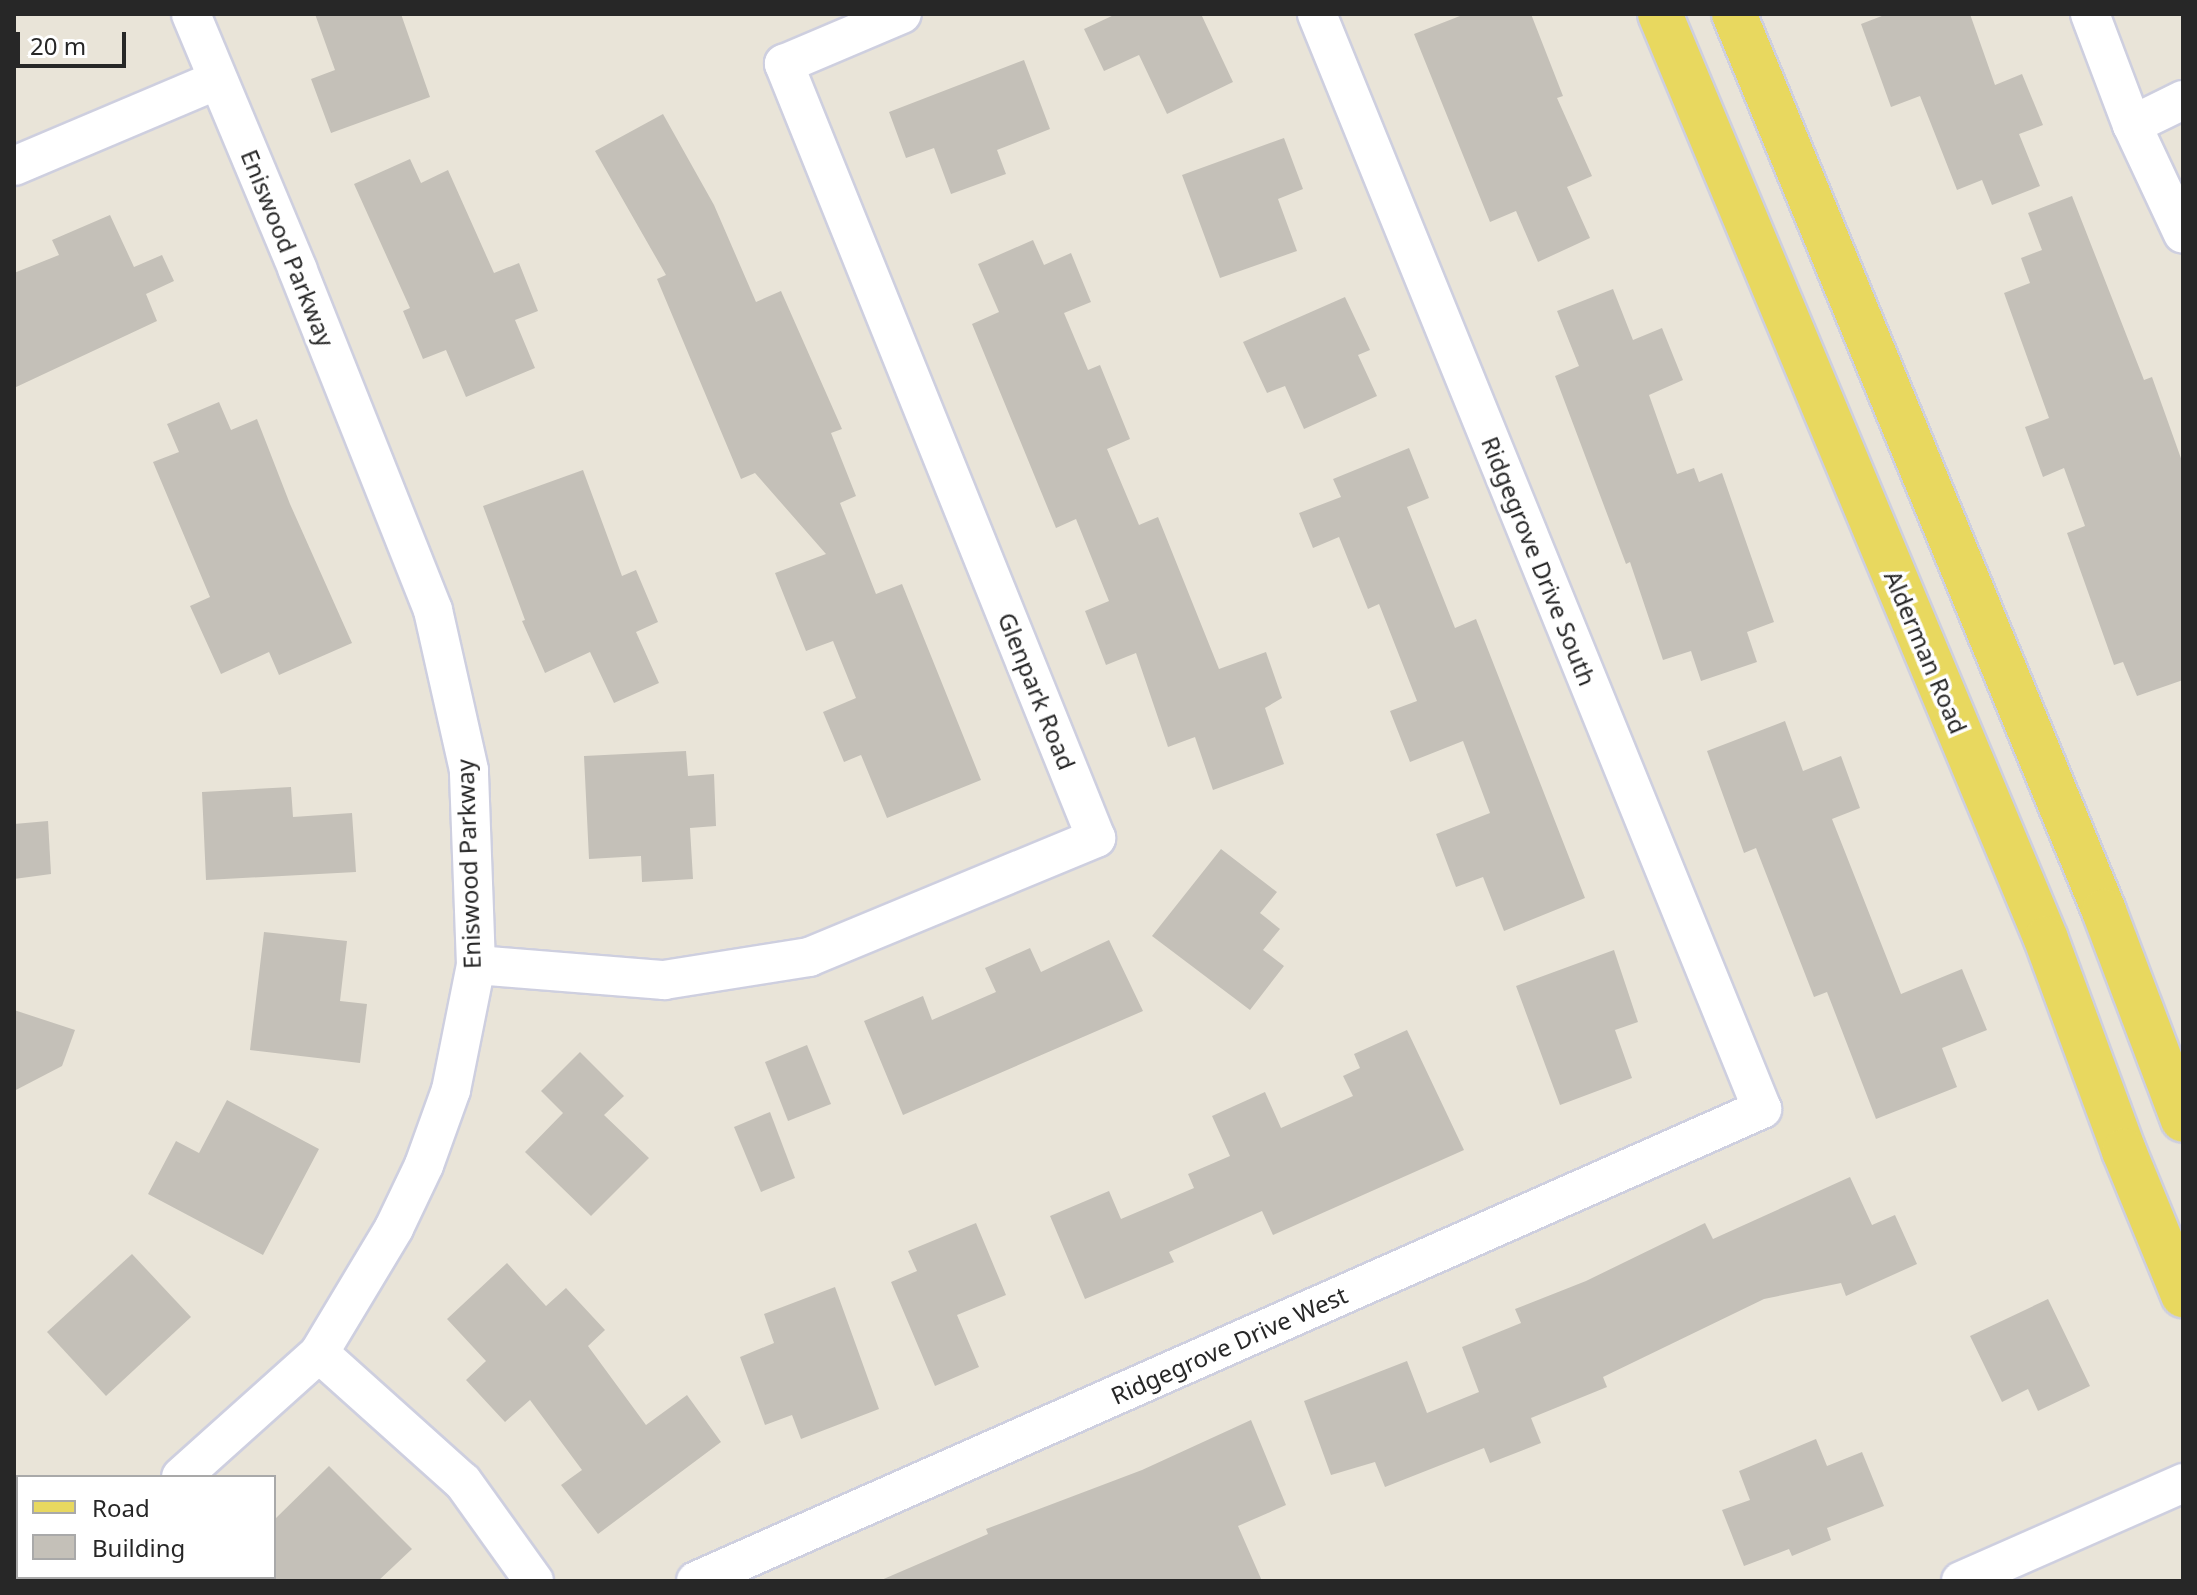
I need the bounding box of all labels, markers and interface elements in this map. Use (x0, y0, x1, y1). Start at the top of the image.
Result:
scale bar (20, 16, 130, 66)
text: 20 m (30, 29, 86, 62)
street label: Eniswood Parkway (235, 145, 341, 351)
street label: Ridgegrove Drive South (1476, 432, 1602, 690)
street label: Alderman Road (1879, 566, 1973, 738)
street label: Glenpark Road (992, 608, 1082, 774)
street label: Eniswood Parkway (450, 759, 486, 969)
street label: Ridgegrove Drive West (1106, 1280, 1352, 1410)
legend (16, 1475, 276, 1579)
text: Road (92, 1491, 150, 1524)
text: Building (92, 1531, 185, 1564)

